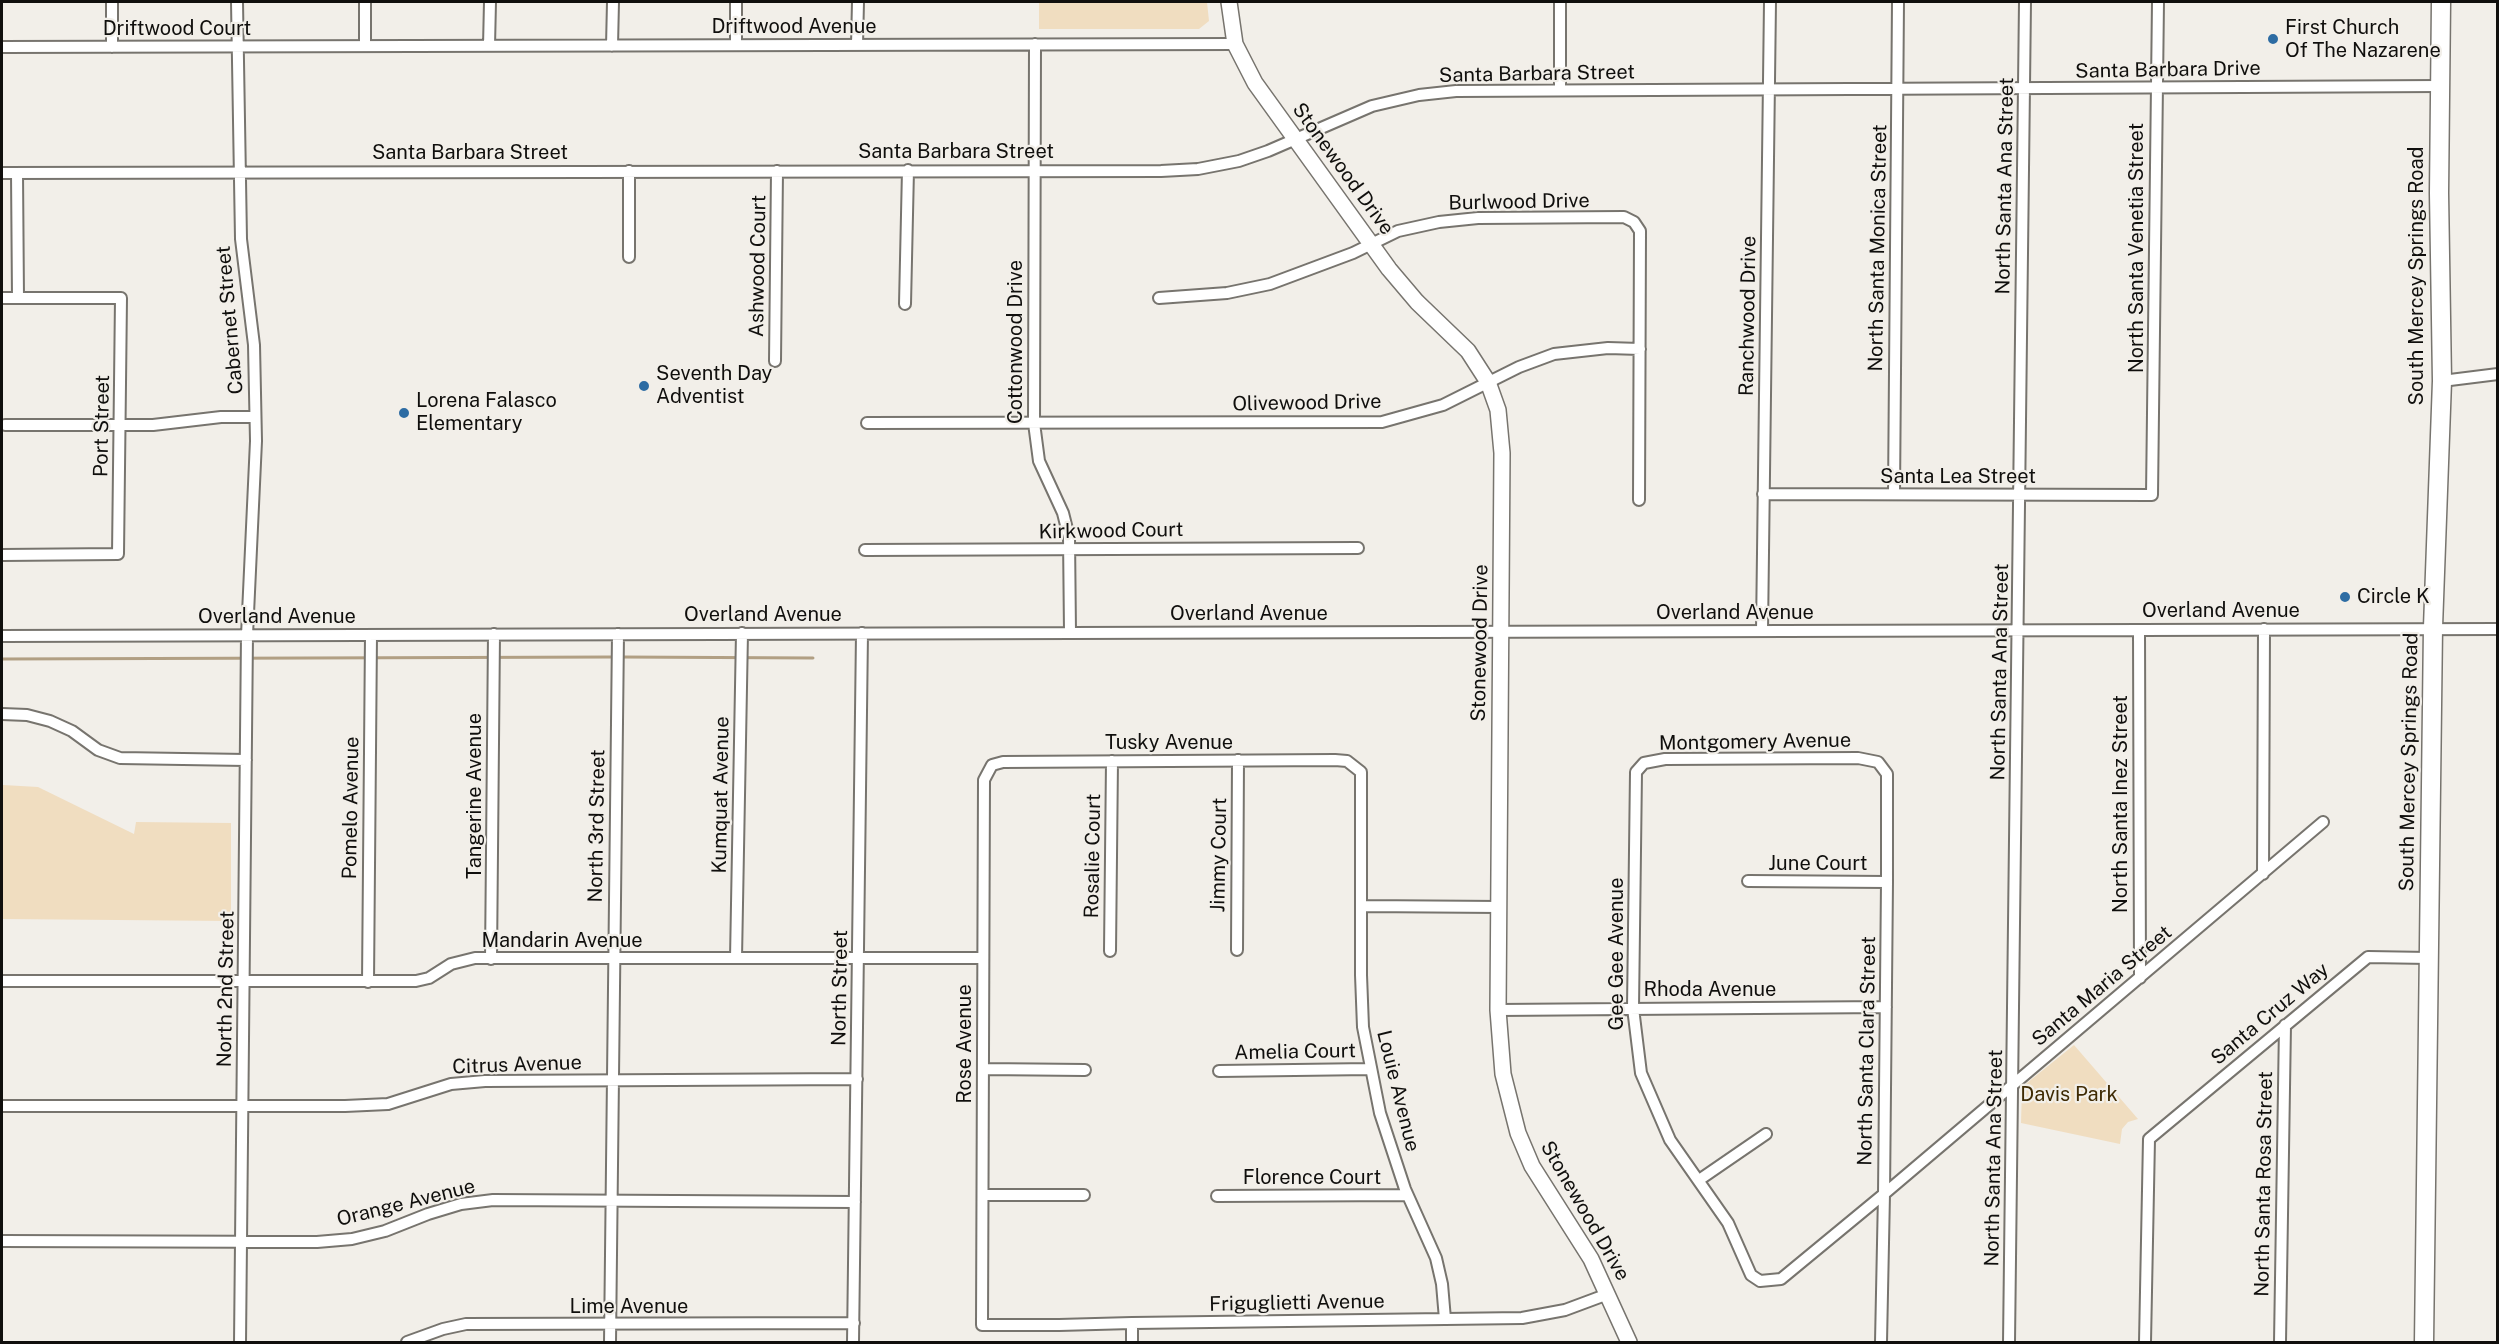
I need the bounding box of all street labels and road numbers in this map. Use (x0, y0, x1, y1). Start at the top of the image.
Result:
street label: Driftwood Avenue (711, 15, 877, 39)
street label: Driftwood Court (103, 17, 251, 41)
street label: Santa Barbara Drive (2075, 56, 2261, 84)
street label: Santa Barbara Street (1439, 60, 1635, 88)
street label: North Santa Ana Street (1991, 77, 2019, 295)
street label: Stonewood Drive (1287, 98, 1399, 240)
street label: North Santa Venetia Street (2125, 123, 2149, 373)
street label: North Santa Monica Street (1864, 124, 1892, 372)
street label: Santa Barbara Street (858, 140, 1054, 164)
street label: Santa Barbara Street (372, 141, 568, 165)
street label: South Mercey Springs Road (2405, 147, 2429, 405)
street label: Burlwood Drive (1448, 189, 1590, 215)
street label: Ashwood Court (745, 195, 771, 337)
street label: Ranchwood Drive (1735, 236, 1761, 396)
street label: Cabernet Street (212, 245, 248, 395)
street label: Cottonwood Drive (1004, 260, 1028, 424)
street label: Port Street (89, 375, 115, 477)
street label: Olivewood Drive (1232, 390, 1382, 416)
street label: Santa Lea Street (1880, 465, 2036, 489)
street label: Kirkwood Court (1038, 518, 1184, 544)
street label: North Santa Ana Street (1986, 563, 2014, 781)
street label: Stonewood Drive (1467, 564, 1493, 722)
street label: Overland Avenue (2142, 599, 2300, 623)
street label: Overland Avenue (1656, 601, 1814, 625)
street label: Overland Avenue (1170, 602, 1328, 626)
street label: Overland Avenue (684, 603, 842, 627)
street label: Overland Avenue (198, 605, 356, 629)
street label: South Mercey Springs Road (2395, 632, 2423, 892)
street label: North Santa Inez Street (2109, 695, 2133, 913)
street label: Tangerine Avenue (463, 713, 487, 879)
street label: Kumquat Avenue (708, 716, 734, 874)
street label: Montgomery Avenue (1659, 728, 1851, 756)
street label: Tusky Avenue (1105, 731, 1233, 755)
street label: Pomelo Avenue (338, 736, 364, 880)
street label: North 3rd Street (584, 749, 610, 903)
street label: Rosalie Court (1080, 793, 1106, 919)
street label: Jimmy Court (1206, 797, 1232, 913)
street label: June Court (1768, 852, 1868, 876)
street label: Gee Gee Avenue (1605, 877, 1629, 1031)
street label: North 2nd Street (213, 910, 239, 1068)
street label: Santa Maria Street (2027, 921, 2177, 1051)
street label: Mandarin Avenue (481, 929, 643, 953)
street label: North Street (827, 930, 853, 1046)
street label: North Santa Clara Street (1853, 936, 1881, 1166)
street label: Santa Cruz Way (2206, 958, 2334, 1070)
street label: Rhoda Avenue (1644, 978, 1776, 1002)
street label: Rose Avenue (953, 984, 977, 1104)
street label: Louie Avenue (1371, 1028, 1425, 1154)
street label: Amelia Court (1234, 1039, 1356, 1065)
street label: North Santa Ana Street (1980, 1049, 2008, 1267)
street label: Citrus Avenue (452, 1051, 582, 1079)
street label: North Santa Rosa Street (2250, 1071, 2278, 1297)
street label: Stonewood Drive (1535, 1137, 1635, 1285)
street label: Florence Court (1243, 1166, 1381, 1190)
street label: Orange Avenue (334, 1174, 478, 1232)
street label: Friguglietti Avenue (1209, 1289, 1385, 1317)
street label: Lime Avenue (570, 1295, 688, 1319)

